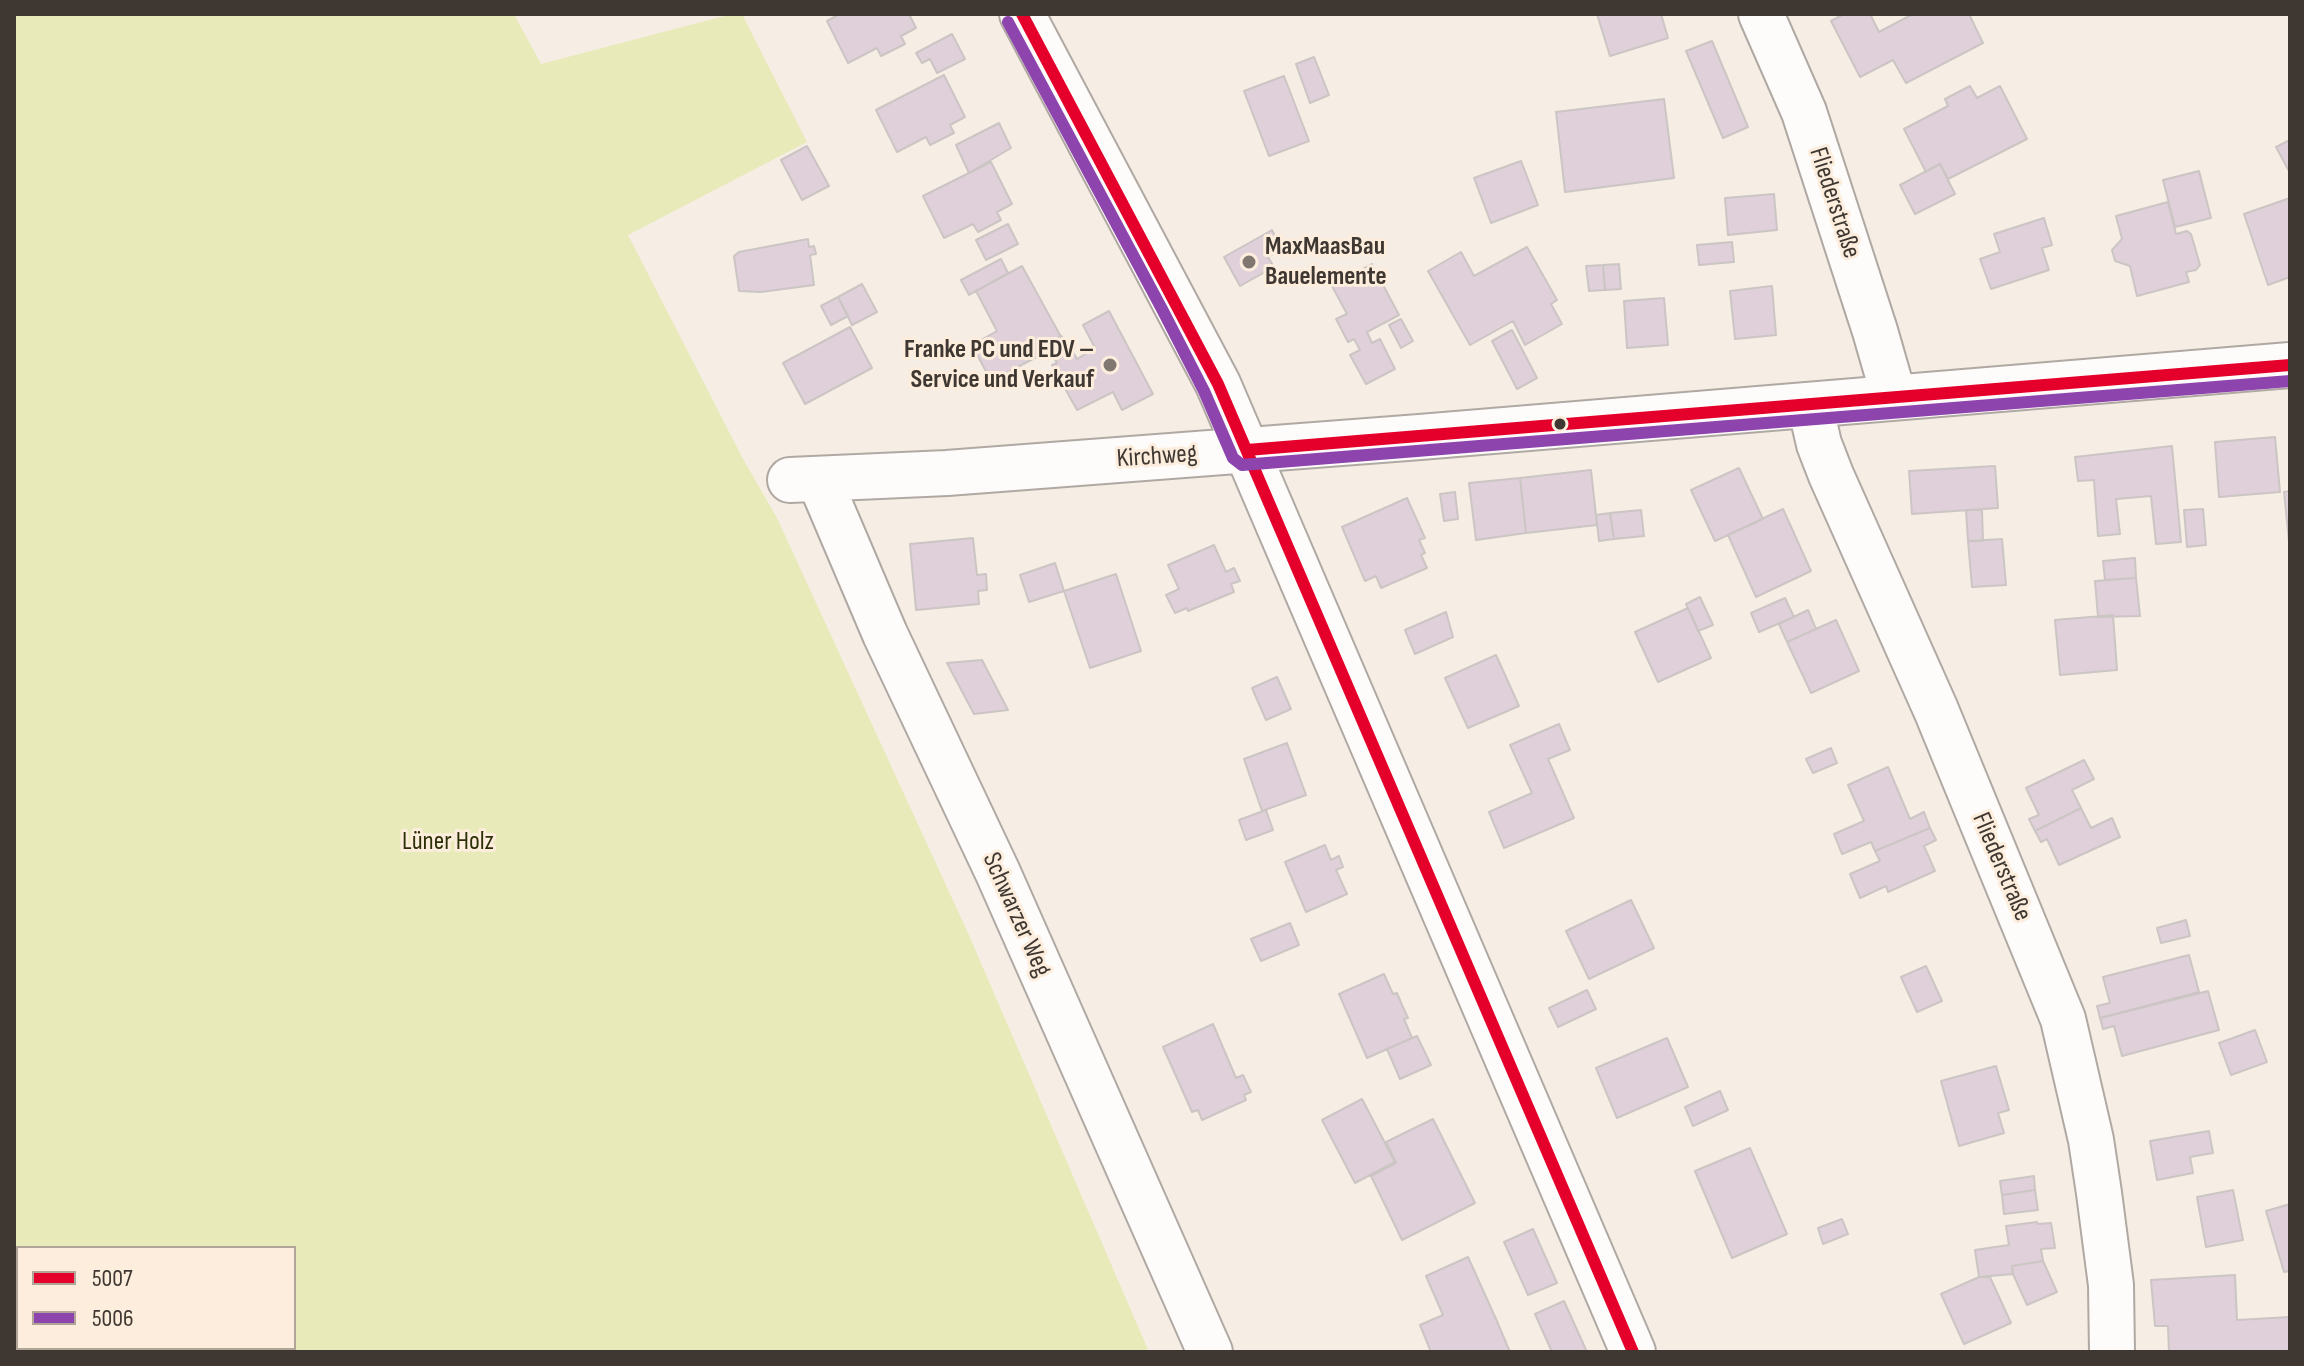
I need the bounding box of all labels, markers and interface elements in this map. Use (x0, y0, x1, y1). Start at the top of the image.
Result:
street label: Fliederstraße (1801, 144, 1867, 262)
place label: MaxMaasBau Bauelemente (1265, 231, 1387, 292)
marker: MaxMaasBau Bauelemente (1240, 253, 1258, 271)
place label: Franke PC und EDV – Service und Verkauf (904, 334, 1094, 396)
marker: Franke PC und EDV – Service und Verkauf (1101, 356, 1119, 374)
unlabelled marker (1552, 416, 1568, 432)
street label: Kirchweg (1116, 439, 1198, 475)
street label: Fliederstraße (1964, 808, 2038, 926)
park label: Lüner Holz (402, 826, 494, 858)
street label: Schwarzer Weg (975, 848, 1057, 982)
legend (16, 1246, 296, 1350)
text: 5007 (92, 1264, 133, 1293)
text: 5006 (92, 1304, 134, 1333)

